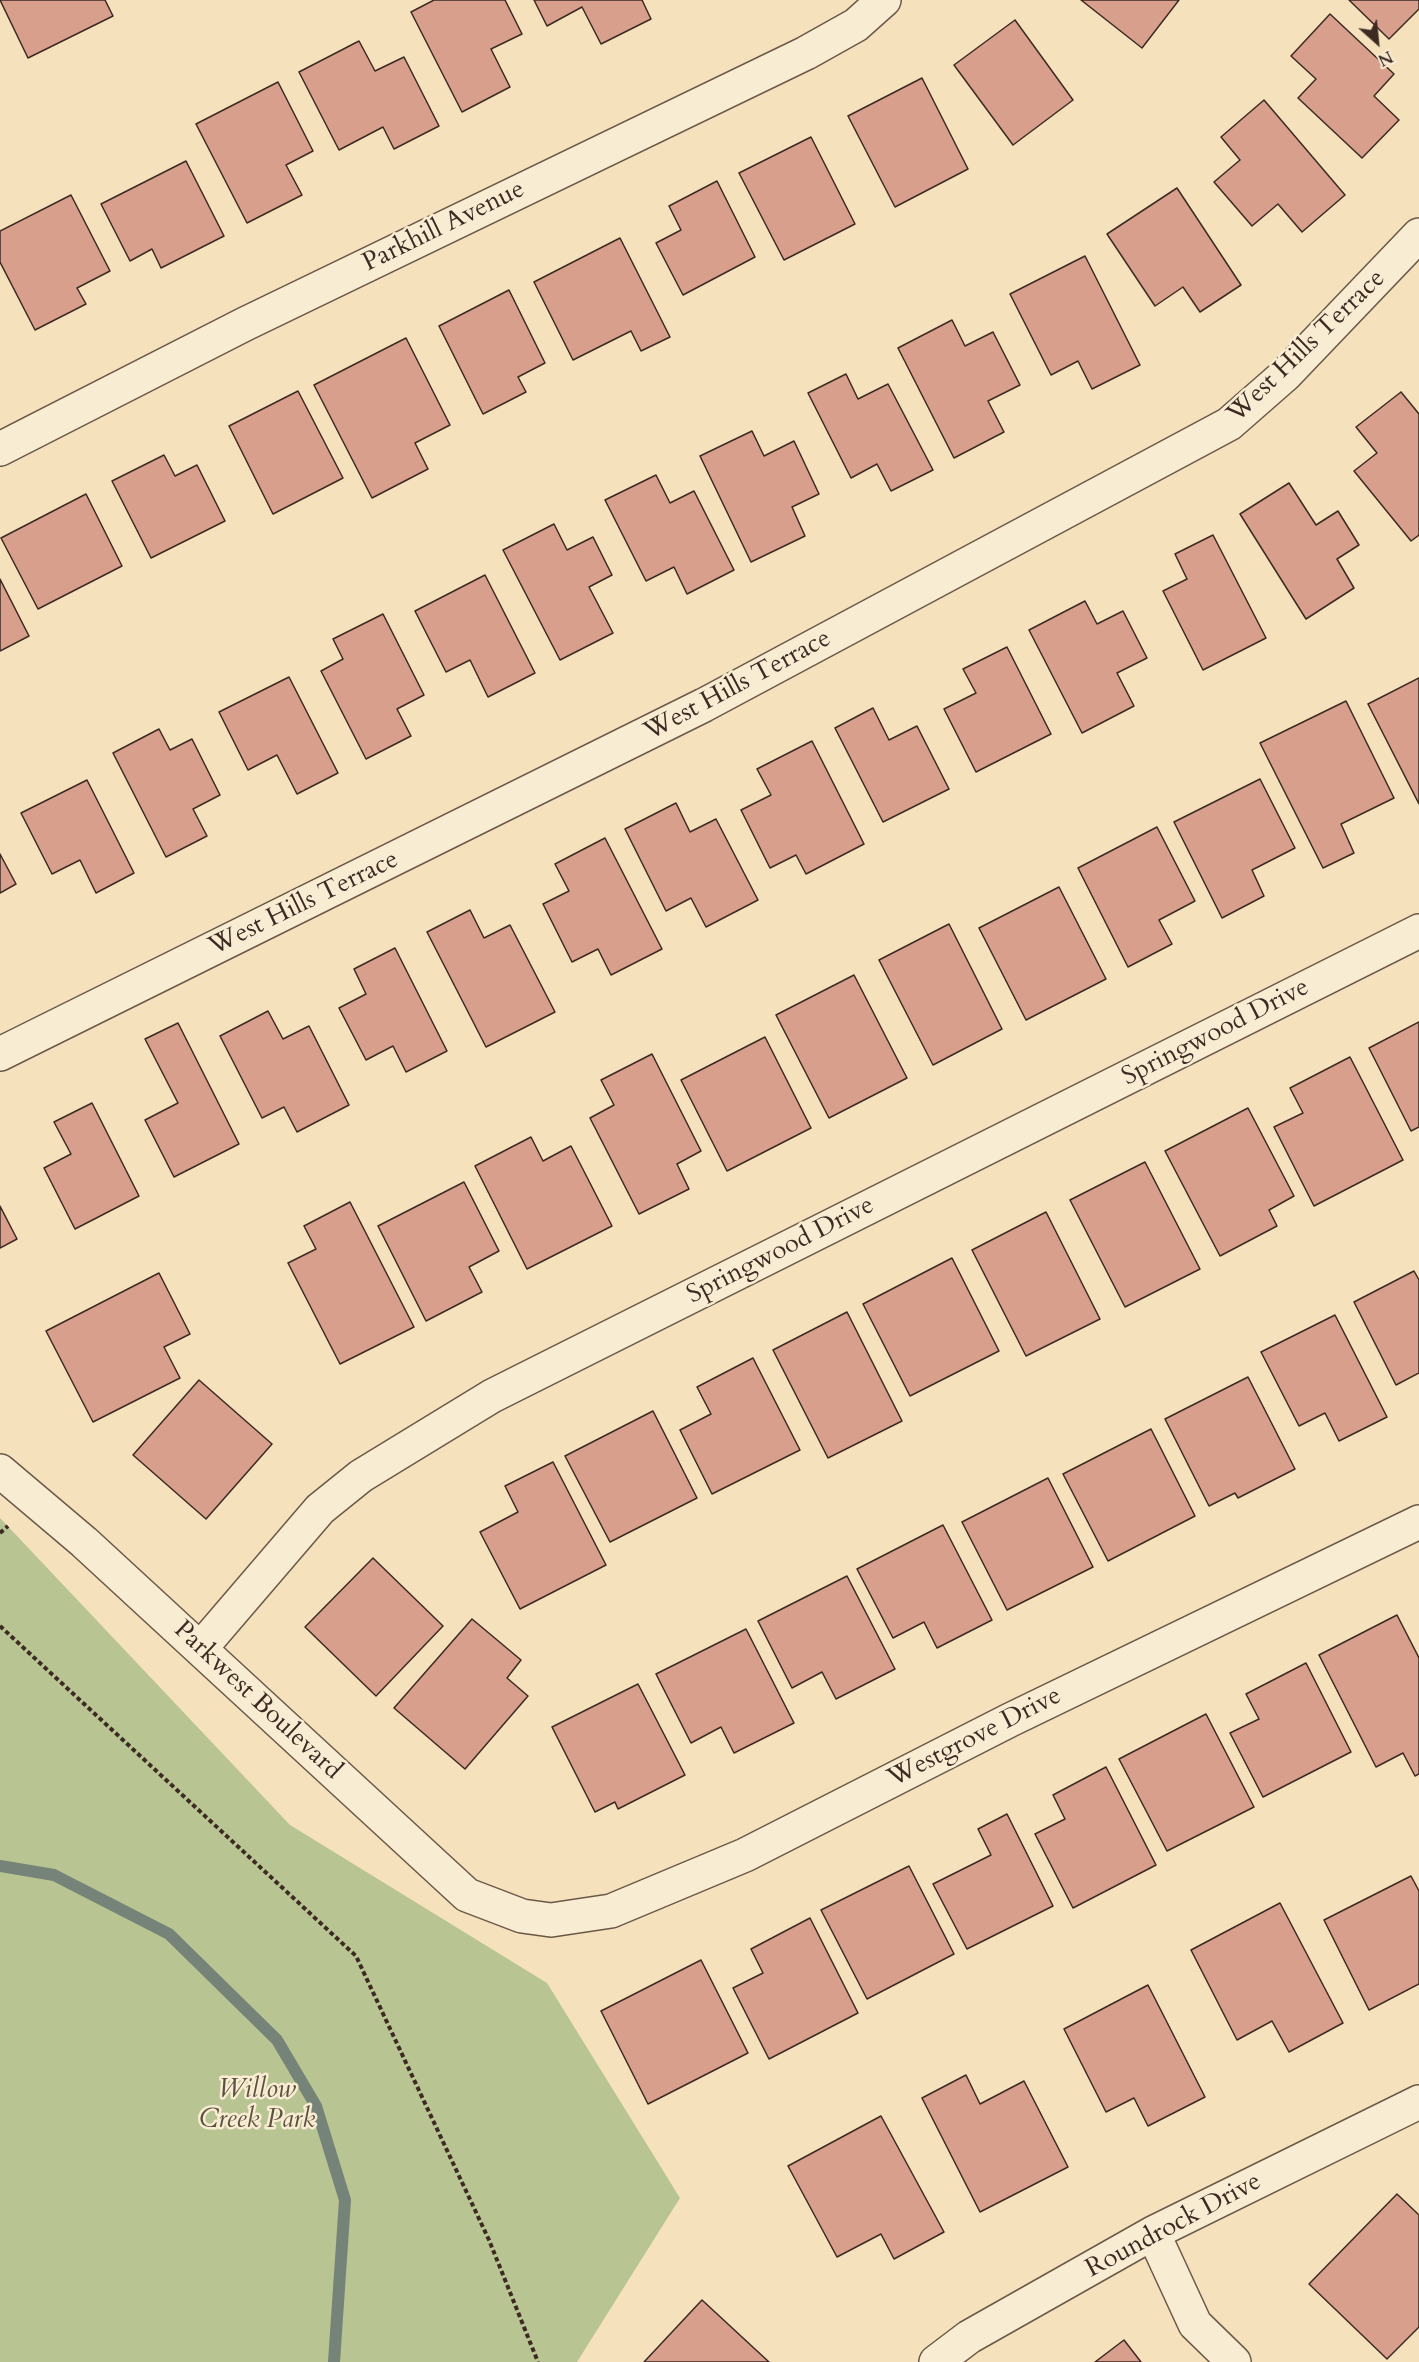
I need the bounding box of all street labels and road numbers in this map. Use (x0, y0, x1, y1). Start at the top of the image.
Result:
street label: Parkhill Avenue (358, 174, 530, 280)
street label: West Hills Terrace (1222, 264, 1392, 430)
street label: West Hills Terrace (639, 624, 837, 748)
street label: West Hills Terrace (204, 845, 404, 963)
street label: Springwood Drive (1117, 972, 1315, 1094)
street label: Springwood Drive (682, 1190, 880, 1312)
street label: Parkwest Boulevard (166, 1615, 348, 1787)
street label: Westgrove Drive (883, 1681, 1067, 1795)
street label: Roundrock Drive (1081, 2167, 1267, 2285)

